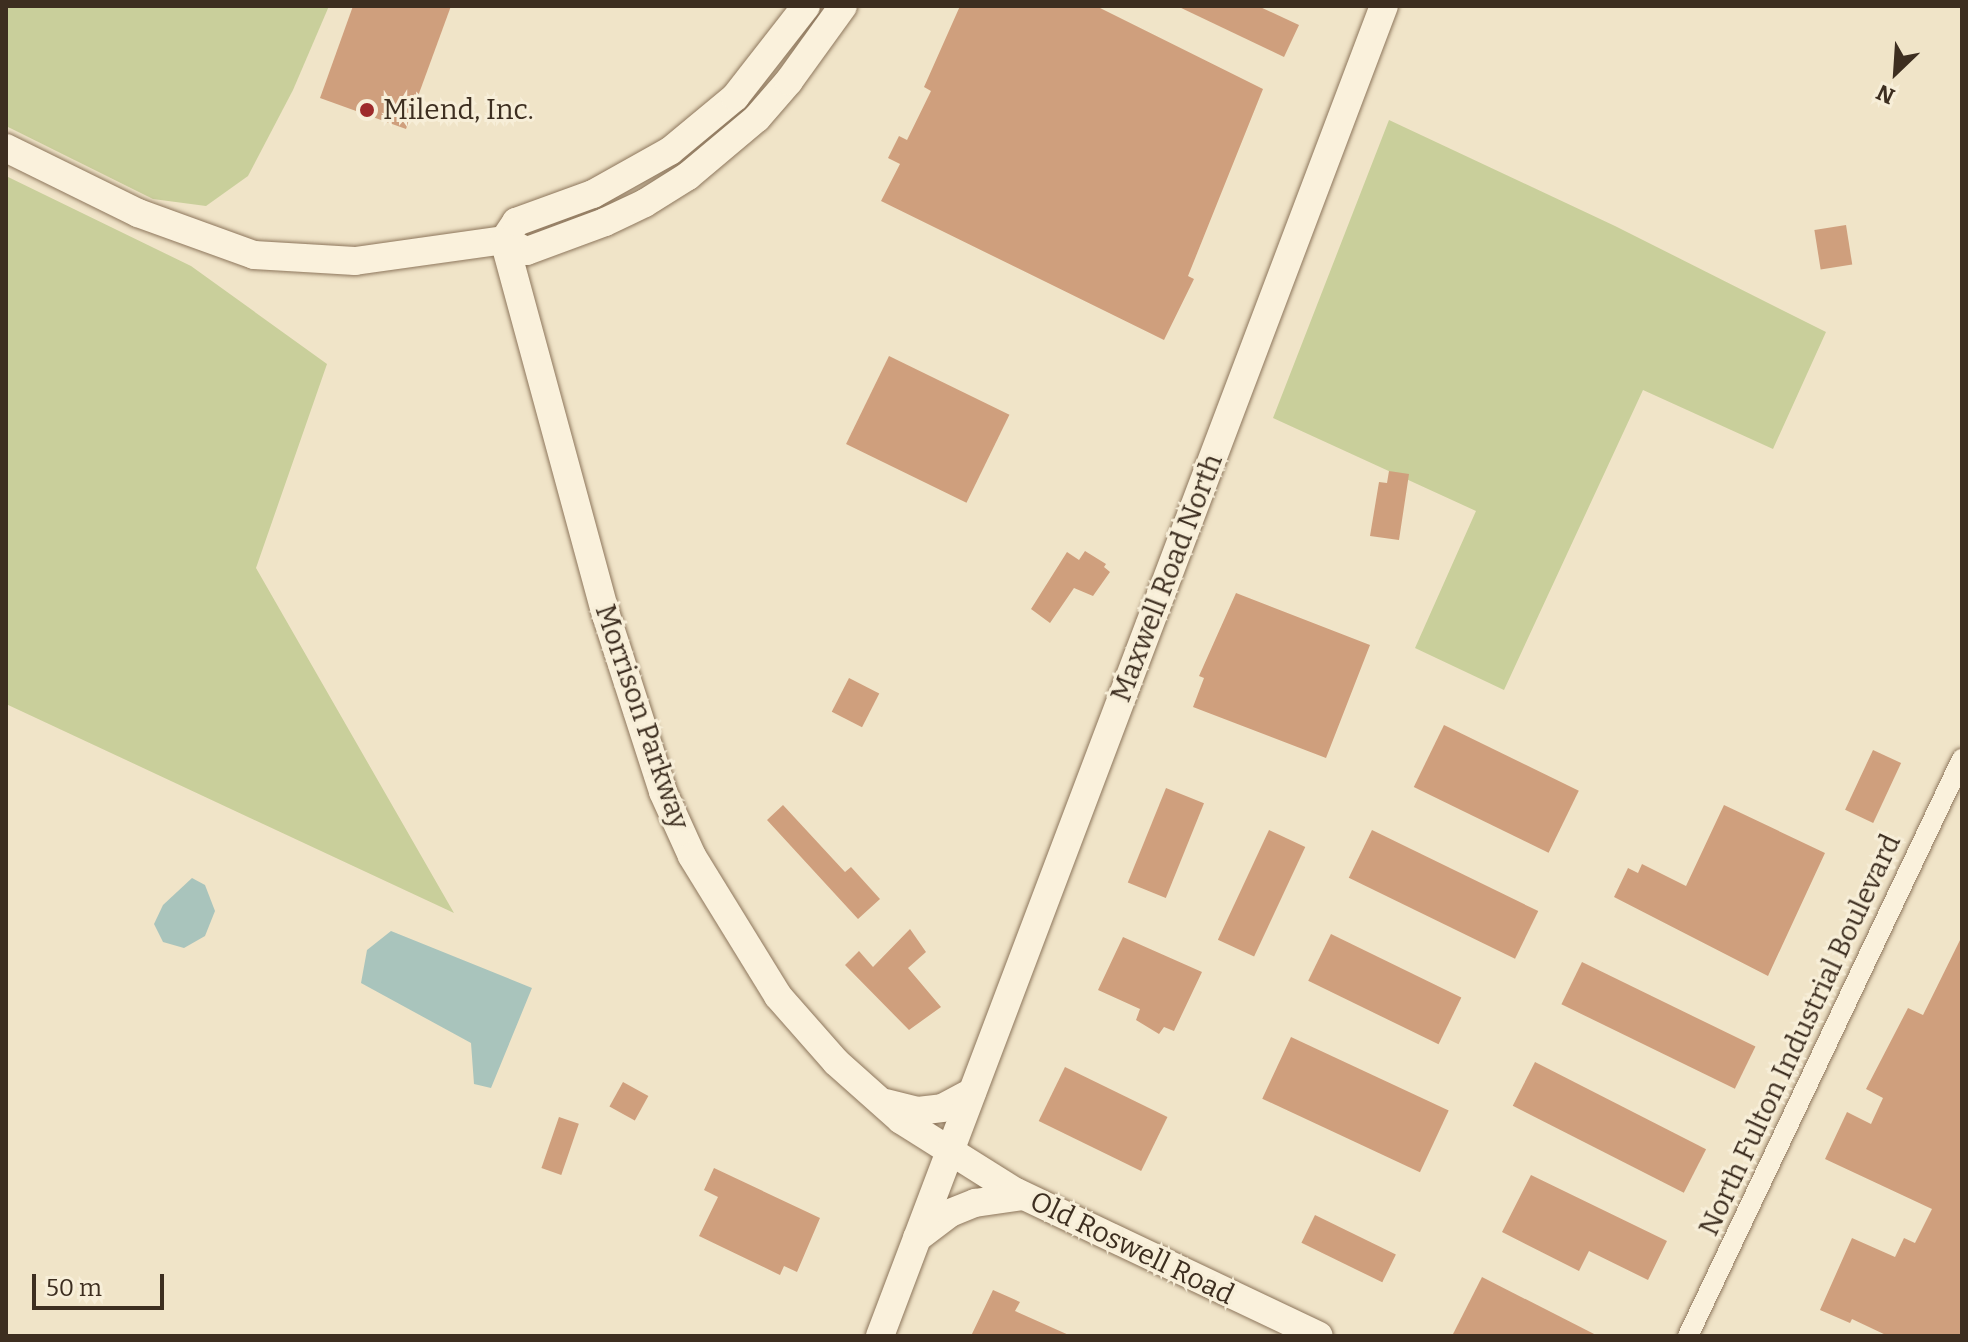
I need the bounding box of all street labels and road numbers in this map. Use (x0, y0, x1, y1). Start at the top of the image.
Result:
street label: Maxwell Road North (1104, 449, 1230, 707)
street label: Morrison Parkway (588, 600, 696, 834)
street label: North Fulton Industrial Boulevard (1692, 829, 1908, 1241)
street label: Old Roswell Road (1025, 1184, 1239, 1312)

